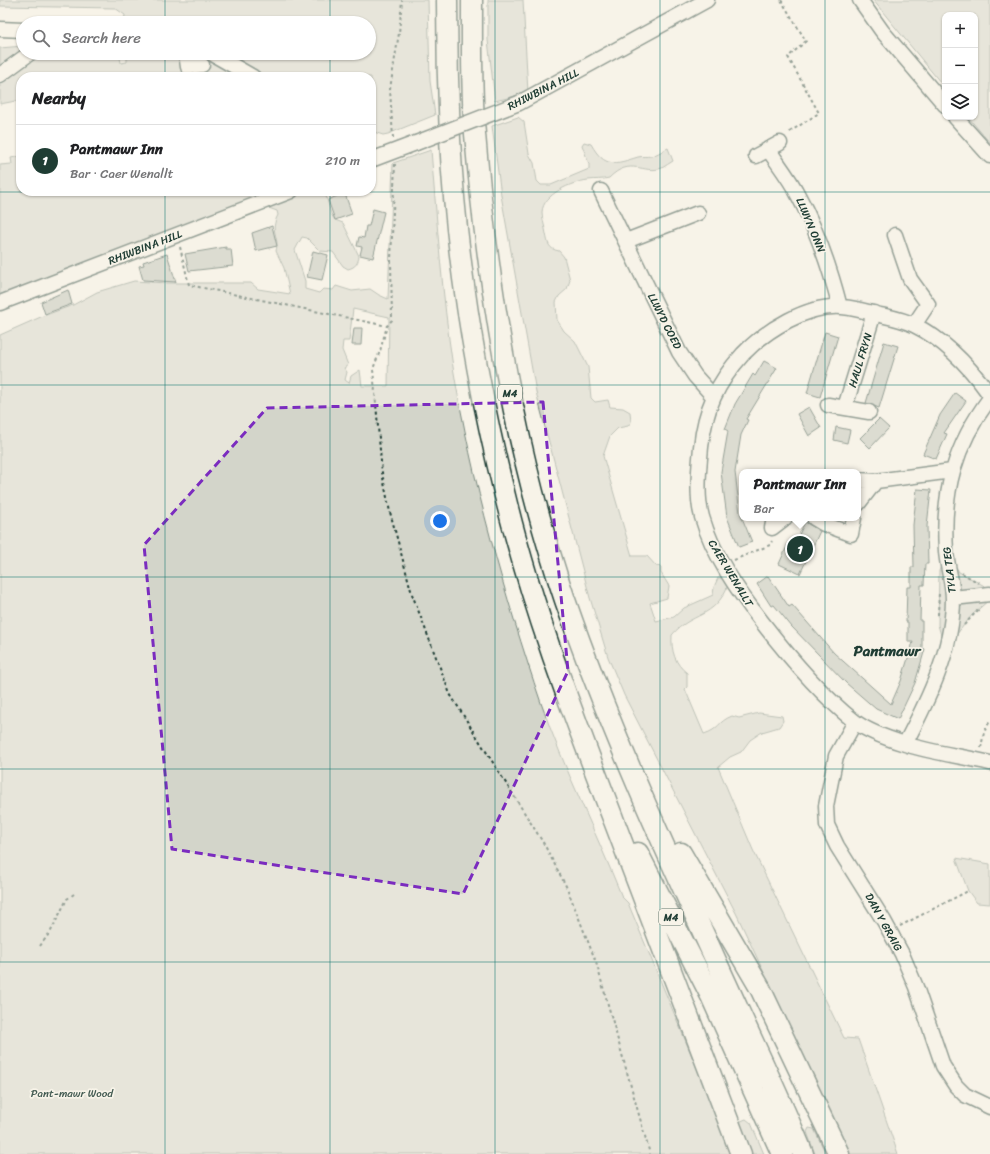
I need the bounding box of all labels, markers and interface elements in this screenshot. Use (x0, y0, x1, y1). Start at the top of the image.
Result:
map controls (942, 12, 978, 120)
button: + (942, 12, 978, 48)
search box (16, 16, 376, 60)
text: Search here (62, 25, 141, 51)
icon: search (30, 27, 52, 49)
button: − (942, 48, 978, 84)
street label: RHIWBINA HILL (504, 63, 582, 116)
text: Nearby (32, 83, 86, 113)
button: layers (942, 84, 978, 120)
text: Pantmawr Inn (70, 136, 163, 162)
text: 1 (42, 149, 48, 172)
text: 210 m (325, 149, 360, 172)
text: Bar · Caer Wenallt (70, 162, 173, 185)
street label: LLWYN ONN (790, 195, 831, 256)
street label: RHIWBINA HILL (105, 225, 185, 270)
street label: LLWYD COED (642, 290, 687, 353)
street label: HAUL FRYN (843, 330, 878, 390)
road number: M4 (498, 385, 522, 401)
popup (739, 469, 861, 521)
text: Pantmawr Inn (754, 471, 846, 497)
text: Bar (754, 497, 774, 520)
your location (430, 511, 450, 531)
pin: 1 (787, 534, 813, 564)
street label: CAER WENALLT (703, 536, 759, 611)
street label: TYLA TEG (937, 546, 962, 594)
district label: Pantmawr (854, 638, 922, 664)
street label: DAN Y GRAIG (860, 889, 908, 955)
road number: M4 (659, 909, 683, 925)
park label: Pant-mawr Wood (31, 1084, 114, 1103)

